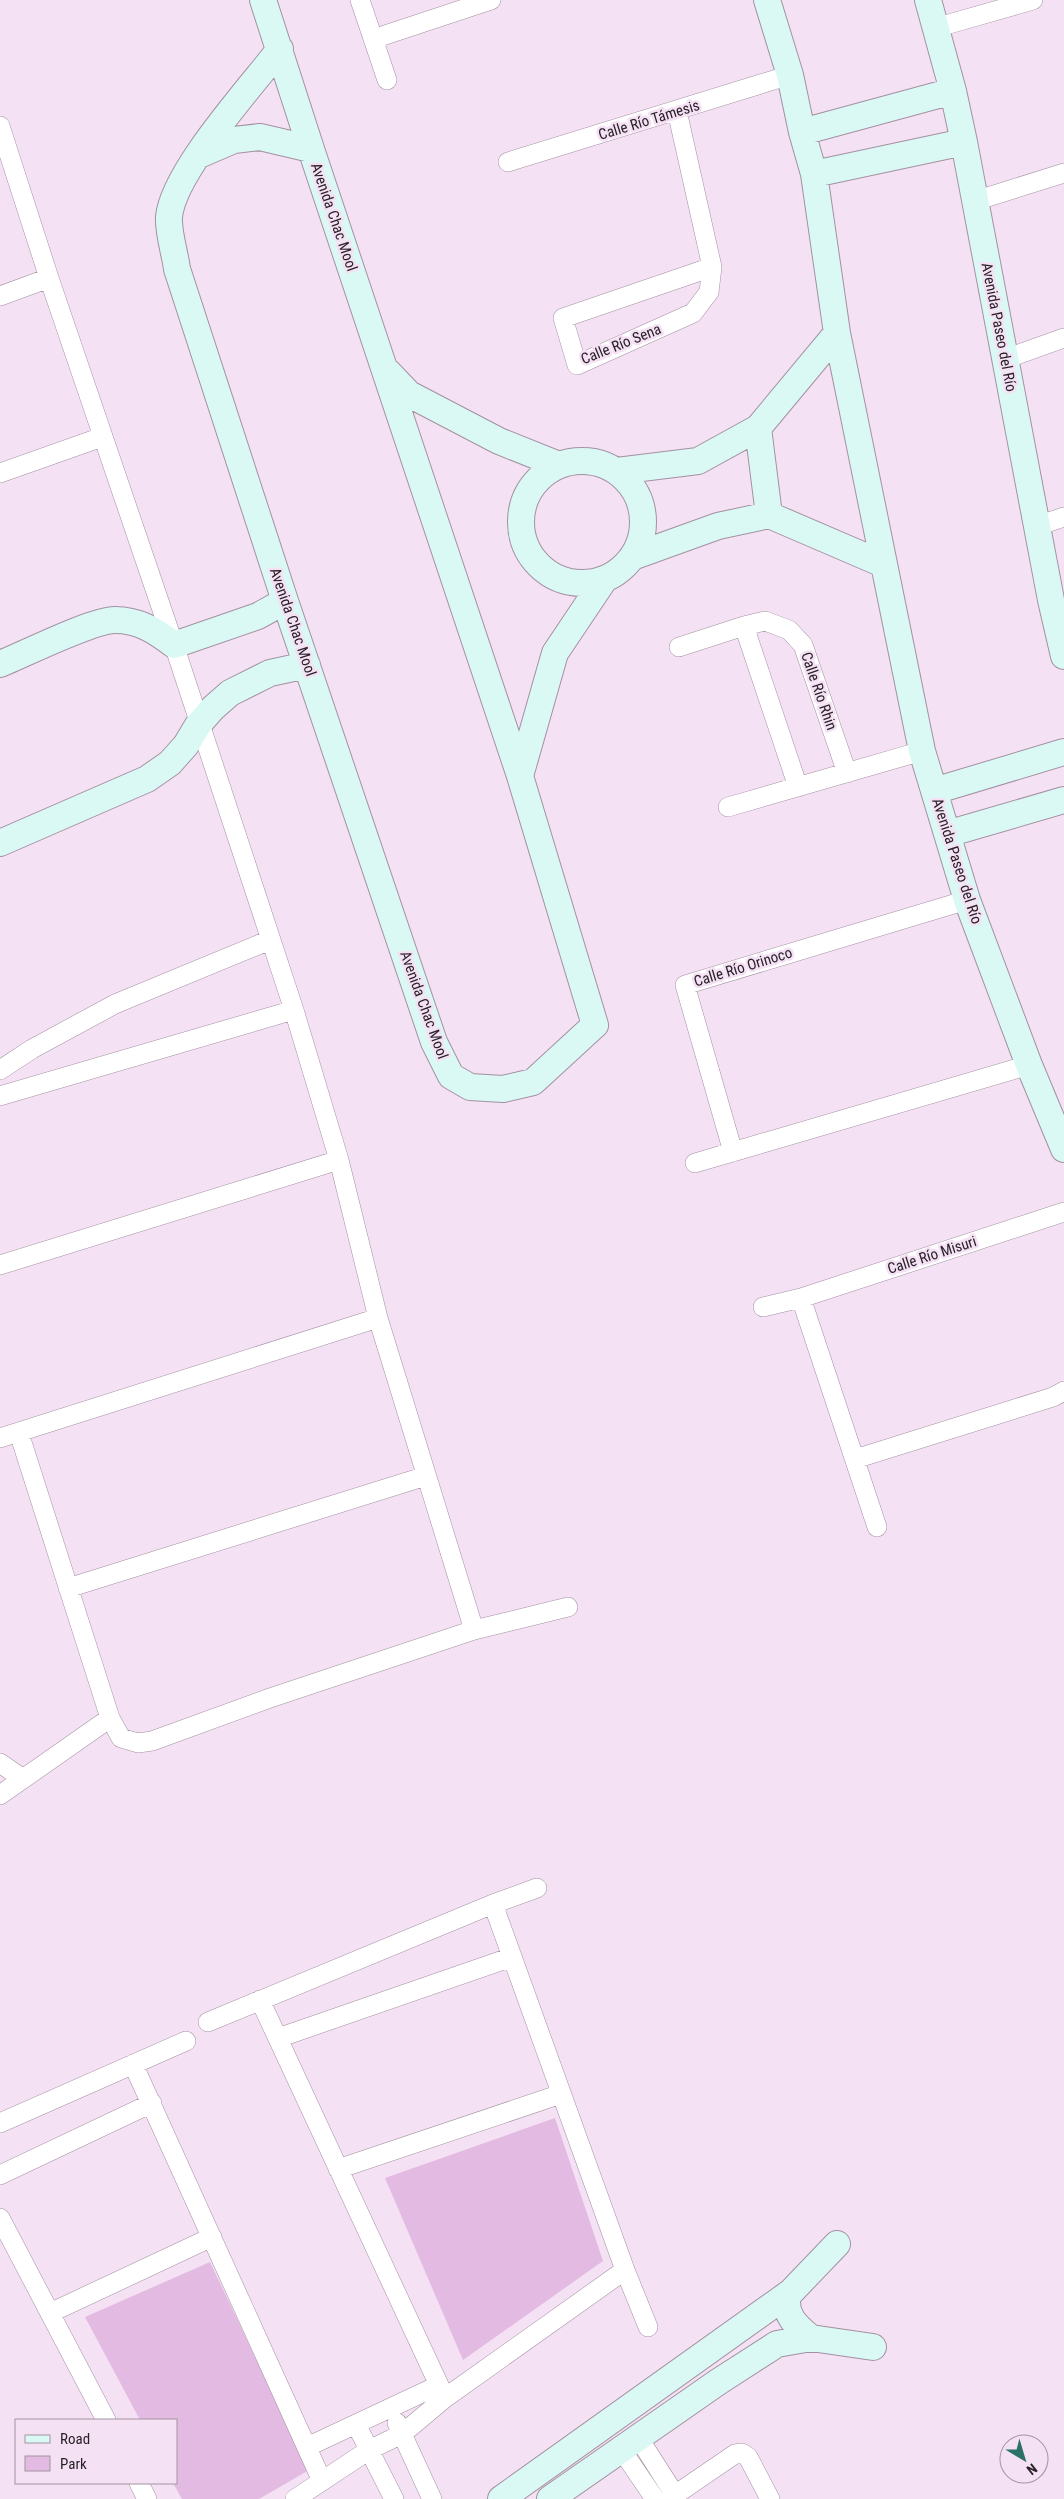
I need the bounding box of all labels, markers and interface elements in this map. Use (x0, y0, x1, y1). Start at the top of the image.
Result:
street label: Calle Río Támesis (596, 96, 702, 144)
street label: Avenida Chac Mool (307, 160, 361, 274)
street label: Avenida Paseo del Río (978, 261, 1020, 393)
street label: Calle Río Sena (578, 320, 664, 368)
street label: Avenida Chac Mool (266, 565, 320, 679)
street label: Calle Río Rhin (797, 650, 841, 732)
street label: Avenida Paseo del Río (928, 796, 986, 926)
street label: Calle Río Orinoco (692, 944, 794, 990)
street label: Avenida Chac Mool (396, 949, 452, 1061)
street label: Calle Río Misuri (885, 1232, 979, 1278)
legend (15, 2419, 178, 2484)
text: Road (60, 2430, 90, 2448)
north arrow (999, 2434, 1049, 2484)
text: Park (60, 2455, 87, 2473)
text: N (1024, 2460, 1040, 2478)

